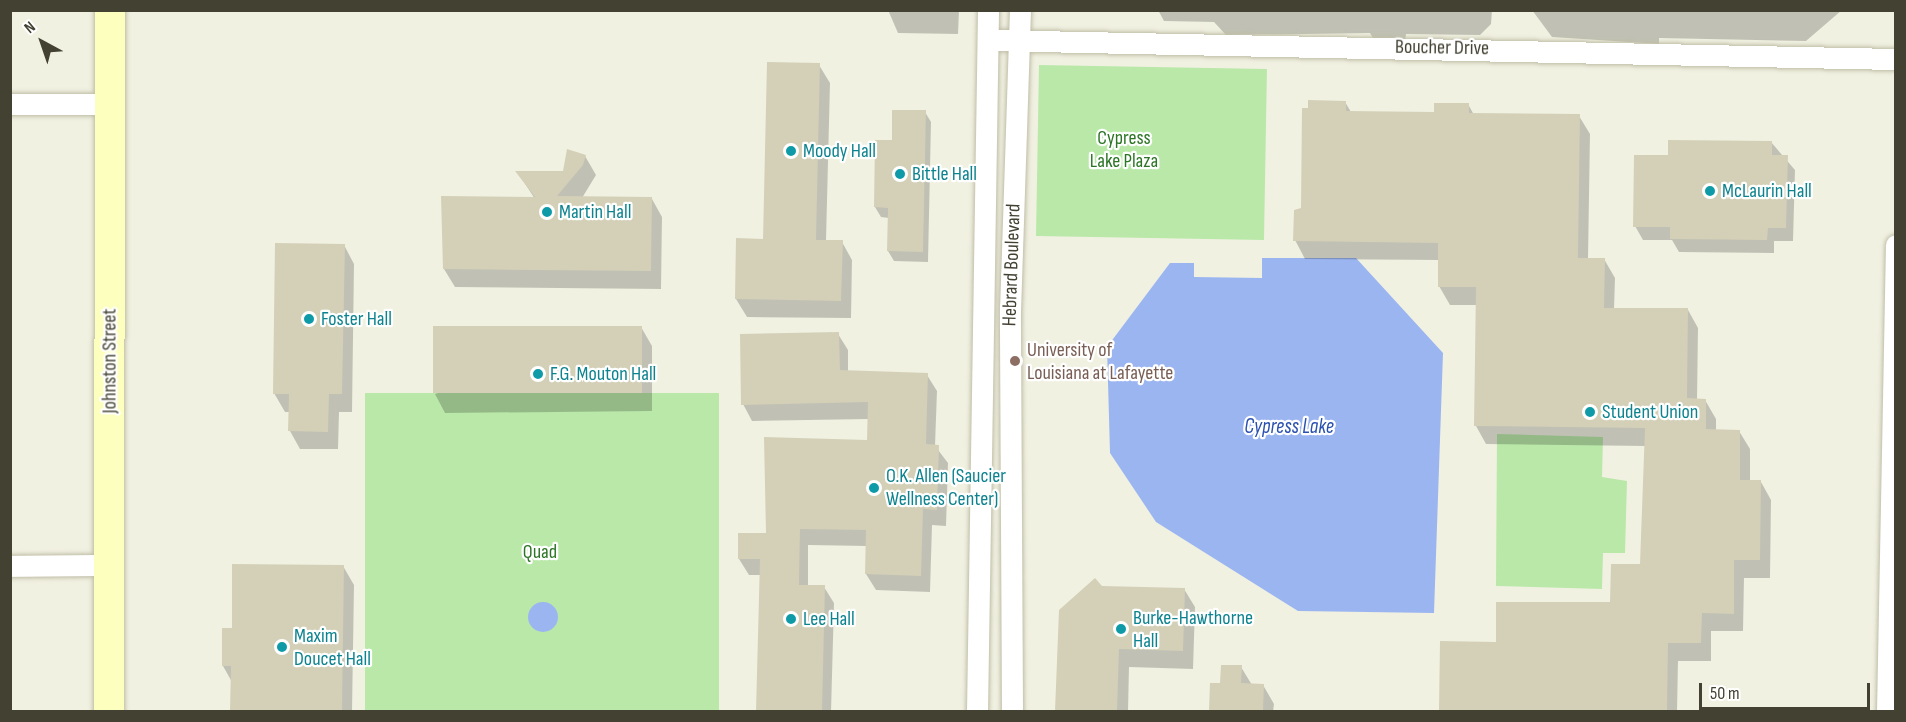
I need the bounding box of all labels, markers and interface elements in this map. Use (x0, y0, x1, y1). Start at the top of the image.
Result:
north arrow (12, 12, 72, 72)
text: N (21, 18, 39, 38)
street label: Boucher Drive (1395, 35, 1489, 61)
park label: Cypress Lake Plaza (1090, 126, 1158, 173)
place label: Moody Hall (803, 139, 876, 163)
marker: Moody Hall (784, 144, 798, 158)
place label: Bittle Hall (912, 162, 977, 186)
marker: Bittle Hall (893, 167, 907, 181)
place label: McLaurin Hall (1722, 179, 1812, 203)
marker: McLaurin Hall (1703, 184, 1717, 198)
place label: Martin Hall (559, 200, 631, 224)
street label: Hebrard Boulevard (998, 203, 1026, 327)
marker: Martin Hall (540, 205, 554, 219)
place label: Foster Hall (321, 307, 392, 331)
street label: Johnston Street (98, 309, 122, 413)
marker: Foster Hall (302, 312, 316, 326)
place label: University of Louisiana at Lafayette (1027, 338, 1173, 385)
marker: University of Louisiana at Lafayette (1008, 354, 1022, 368)
place label: F.G. Mouton Hall (550, 362, 656, 386)
marker: F.G. Mouton Hall (531, 367, 545, 381)
place label: Student Union (1602, 400, 1698, 424)
marker: Student Union (1583, 405, 1597, 419)
water label: Cypress Lake (1244, 414, 1334, 440)
place label: O.K. Allen (Saucier Wellness Center) (886, 464, 1006, 511)
marker: O.K. Allen (Saucier Wellness Center) (867, 481, 881, 495)
park label: Quad (523, 540, 557, 564)
place label: Burke-Hawthorne Hall (1133, 606, 1253, 653)
place label: Lee Hall (803, 607, 855, 631)
marker: Lee Hall (784, 612, 798, 626)
marker: Burke-Hawthorne Hall (1114, 622, 1128, 636)
place label: Maxim Doucet Hall (294, 624, 371, 671)
marker: Maxim Doucet Hall (275, 640, 289, 654)
scale bar (1702, 671, 1873, 709)
text: 50 m (1710, 683, 1740, 704)

